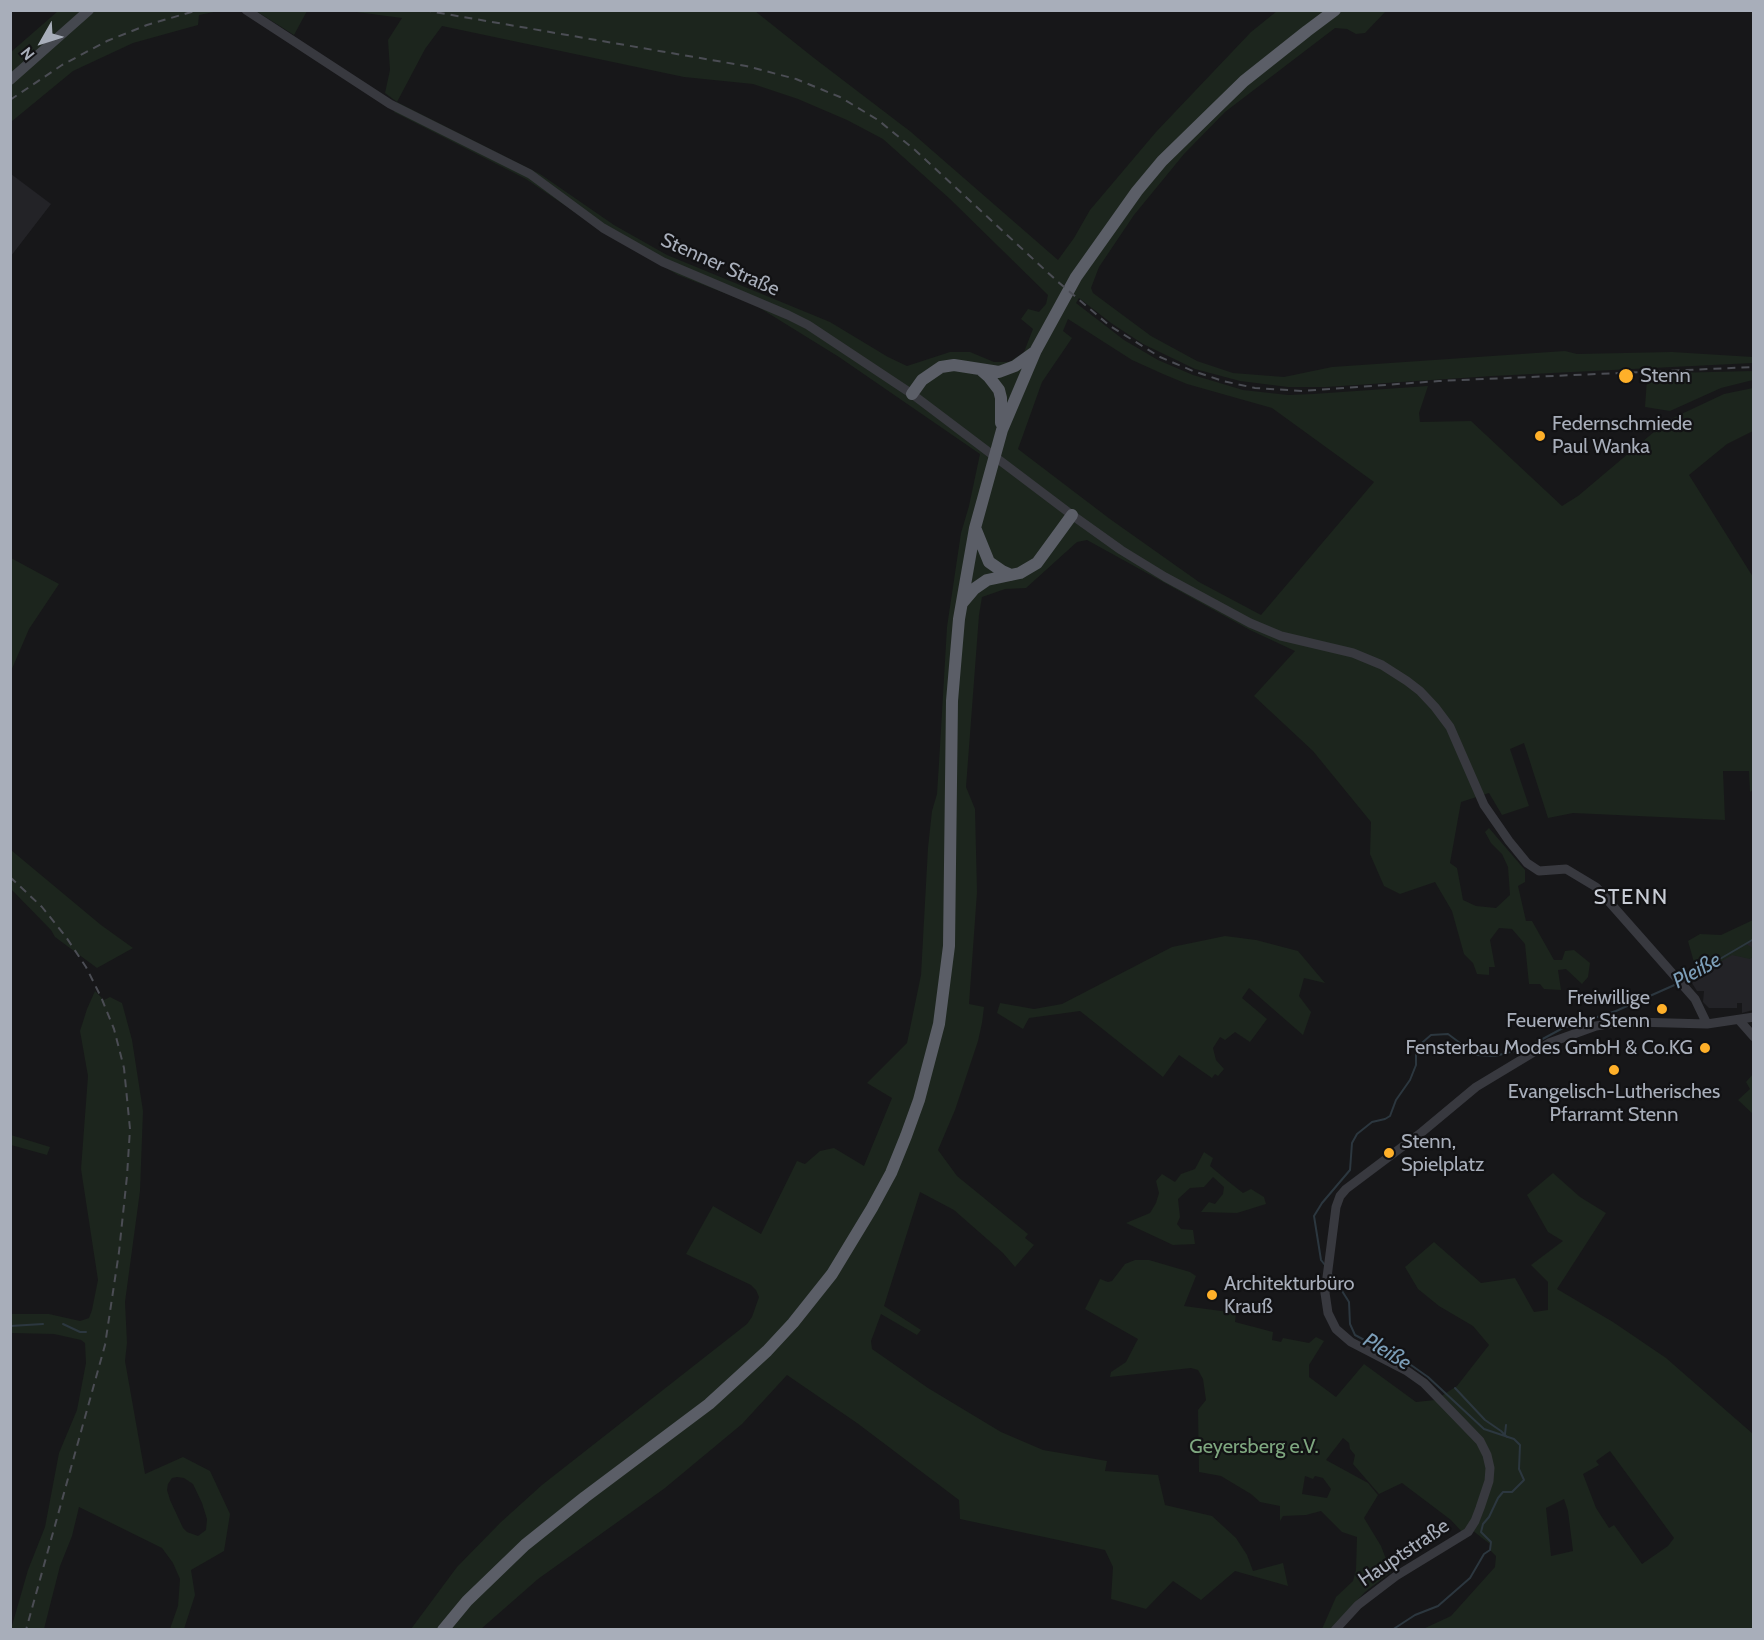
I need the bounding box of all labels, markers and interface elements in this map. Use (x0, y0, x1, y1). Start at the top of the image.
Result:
north arrow (12, 12, 72, 72)
text: N (17, 43, 39, 64)
street label: Stenner Straße (657, 228, 783, 302)
place label: Stenn (1640, 364, 1691, 388)
marker: Stenn (1617, 367, 1635, 385)
place label: Federnschmiede Paul Wanka (1552, 412, 1692, 459)
marker: Federnschmiede Paul Wanka (1533, 429, 1547, 443)
district label: STENN (1593, 885, 1669, 911)
water label: Pleiße (1668, 948, 1726, 994)
place label: Freiwillige Feuerwehr Stenn (1506, 986, 1650, 1033)
marker: Freiwillige Feuerwehr Stenn (1655, 1002, 1669, 1016)
place label: Fensterbau Modes GmbH & Co.KG (1405, 1036, 1693, 1060)
marker: Fensterbau Modes GmbH & Co.KG (1698, 1041, 1712, 1055)
marker: Evangelisch-Lutherisches Pfarramt Stenn (1607, 1063, 1621, 1077)
place label: Evangelisch-Lutherisches Pfarramt Stenn (1508, 1080, 1720, 1127)
place label: Stenn, Spielplatz (1401, 1130, 1484, 1177)
marker: Stenn, Spielplatz (1382, 1146, 1396, 1160)
place label: Architekturbüro Krauß (1224, 1272, 1355, 1319)
marker: Architekturbüro Krauß (1205, 1288, 1219, 1302)
water label: Pleiße (1358, 1328, 1416, 1376)
park label: Geyersberg e.V. (1189, 1435, 1319, 1459)
street label: Hauptstraße (1354, 1514, 1454, 1592)

